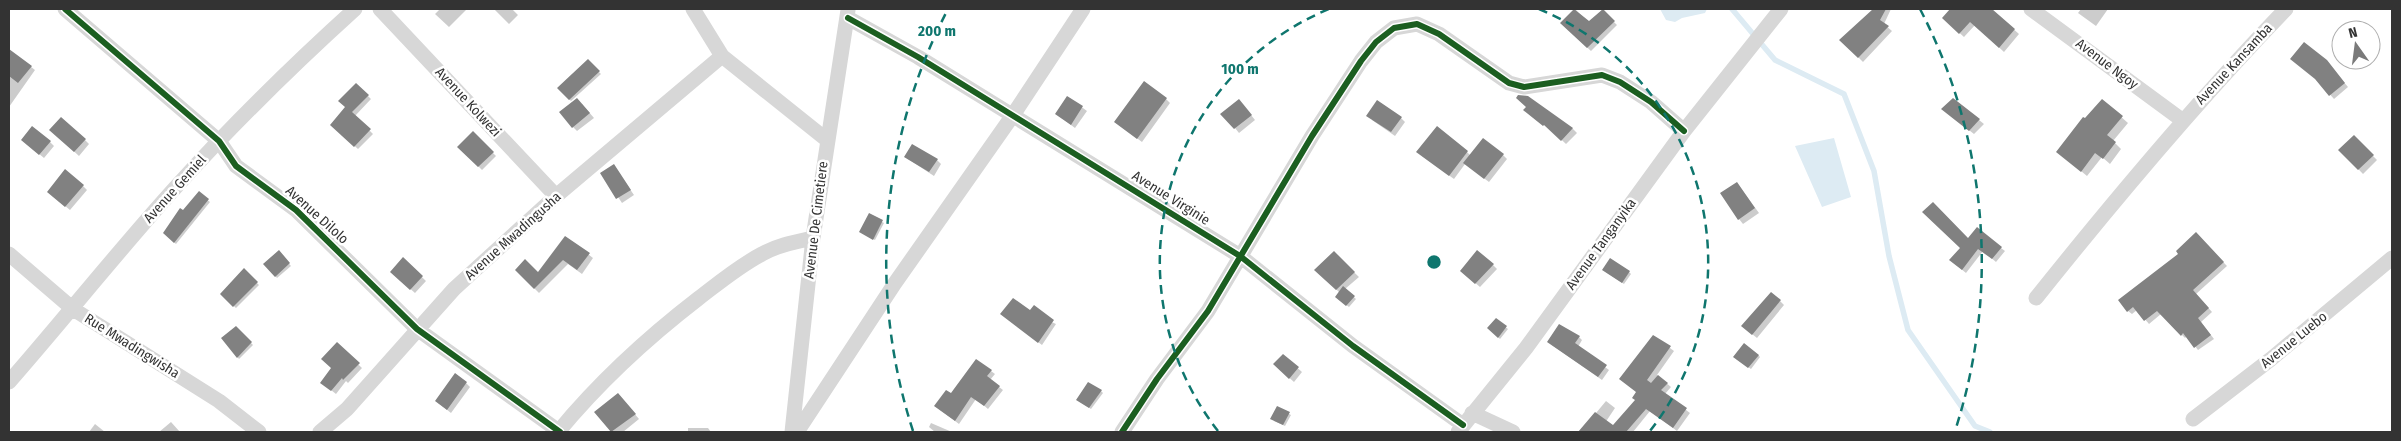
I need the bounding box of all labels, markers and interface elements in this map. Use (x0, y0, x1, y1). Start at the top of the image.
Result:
street label: Avenue Kansamba (2192, 20, 2276, 108)
north arrow (2331, 20, 2381, 70)
text: 200 m (917, 22, 956, 40)
text: N (2347, 24, 2359, 42)
street label: Avenue Ngoy (2072, 35, 2142, 93)
text: 100 m (1221, 60, 1259, 78)
street label: Avenue Kolwezi (432, 64, 504, 140)
street label: Avenue Gemiel (140, 151, 210, 226)
street label: Avenue De Cimetiere (800, 160, 832, 280)
street label: Avenue Virginie (1129, 167, 1213, 229)
street label: Avenue Dilolo (282, 182, 352, 248)
street label: Avenue Mwadingusha (461, 188, 565, 284)
street label: Avenue Tanganyika (1562, 195, 1640, 293)
centre of rings (1425, 253, 1443, 271)
street label: Avenue Luebo (2257, 308, 2331, 372)
street label: Rue Mwadingwisha (81, 310, 183, 382)

